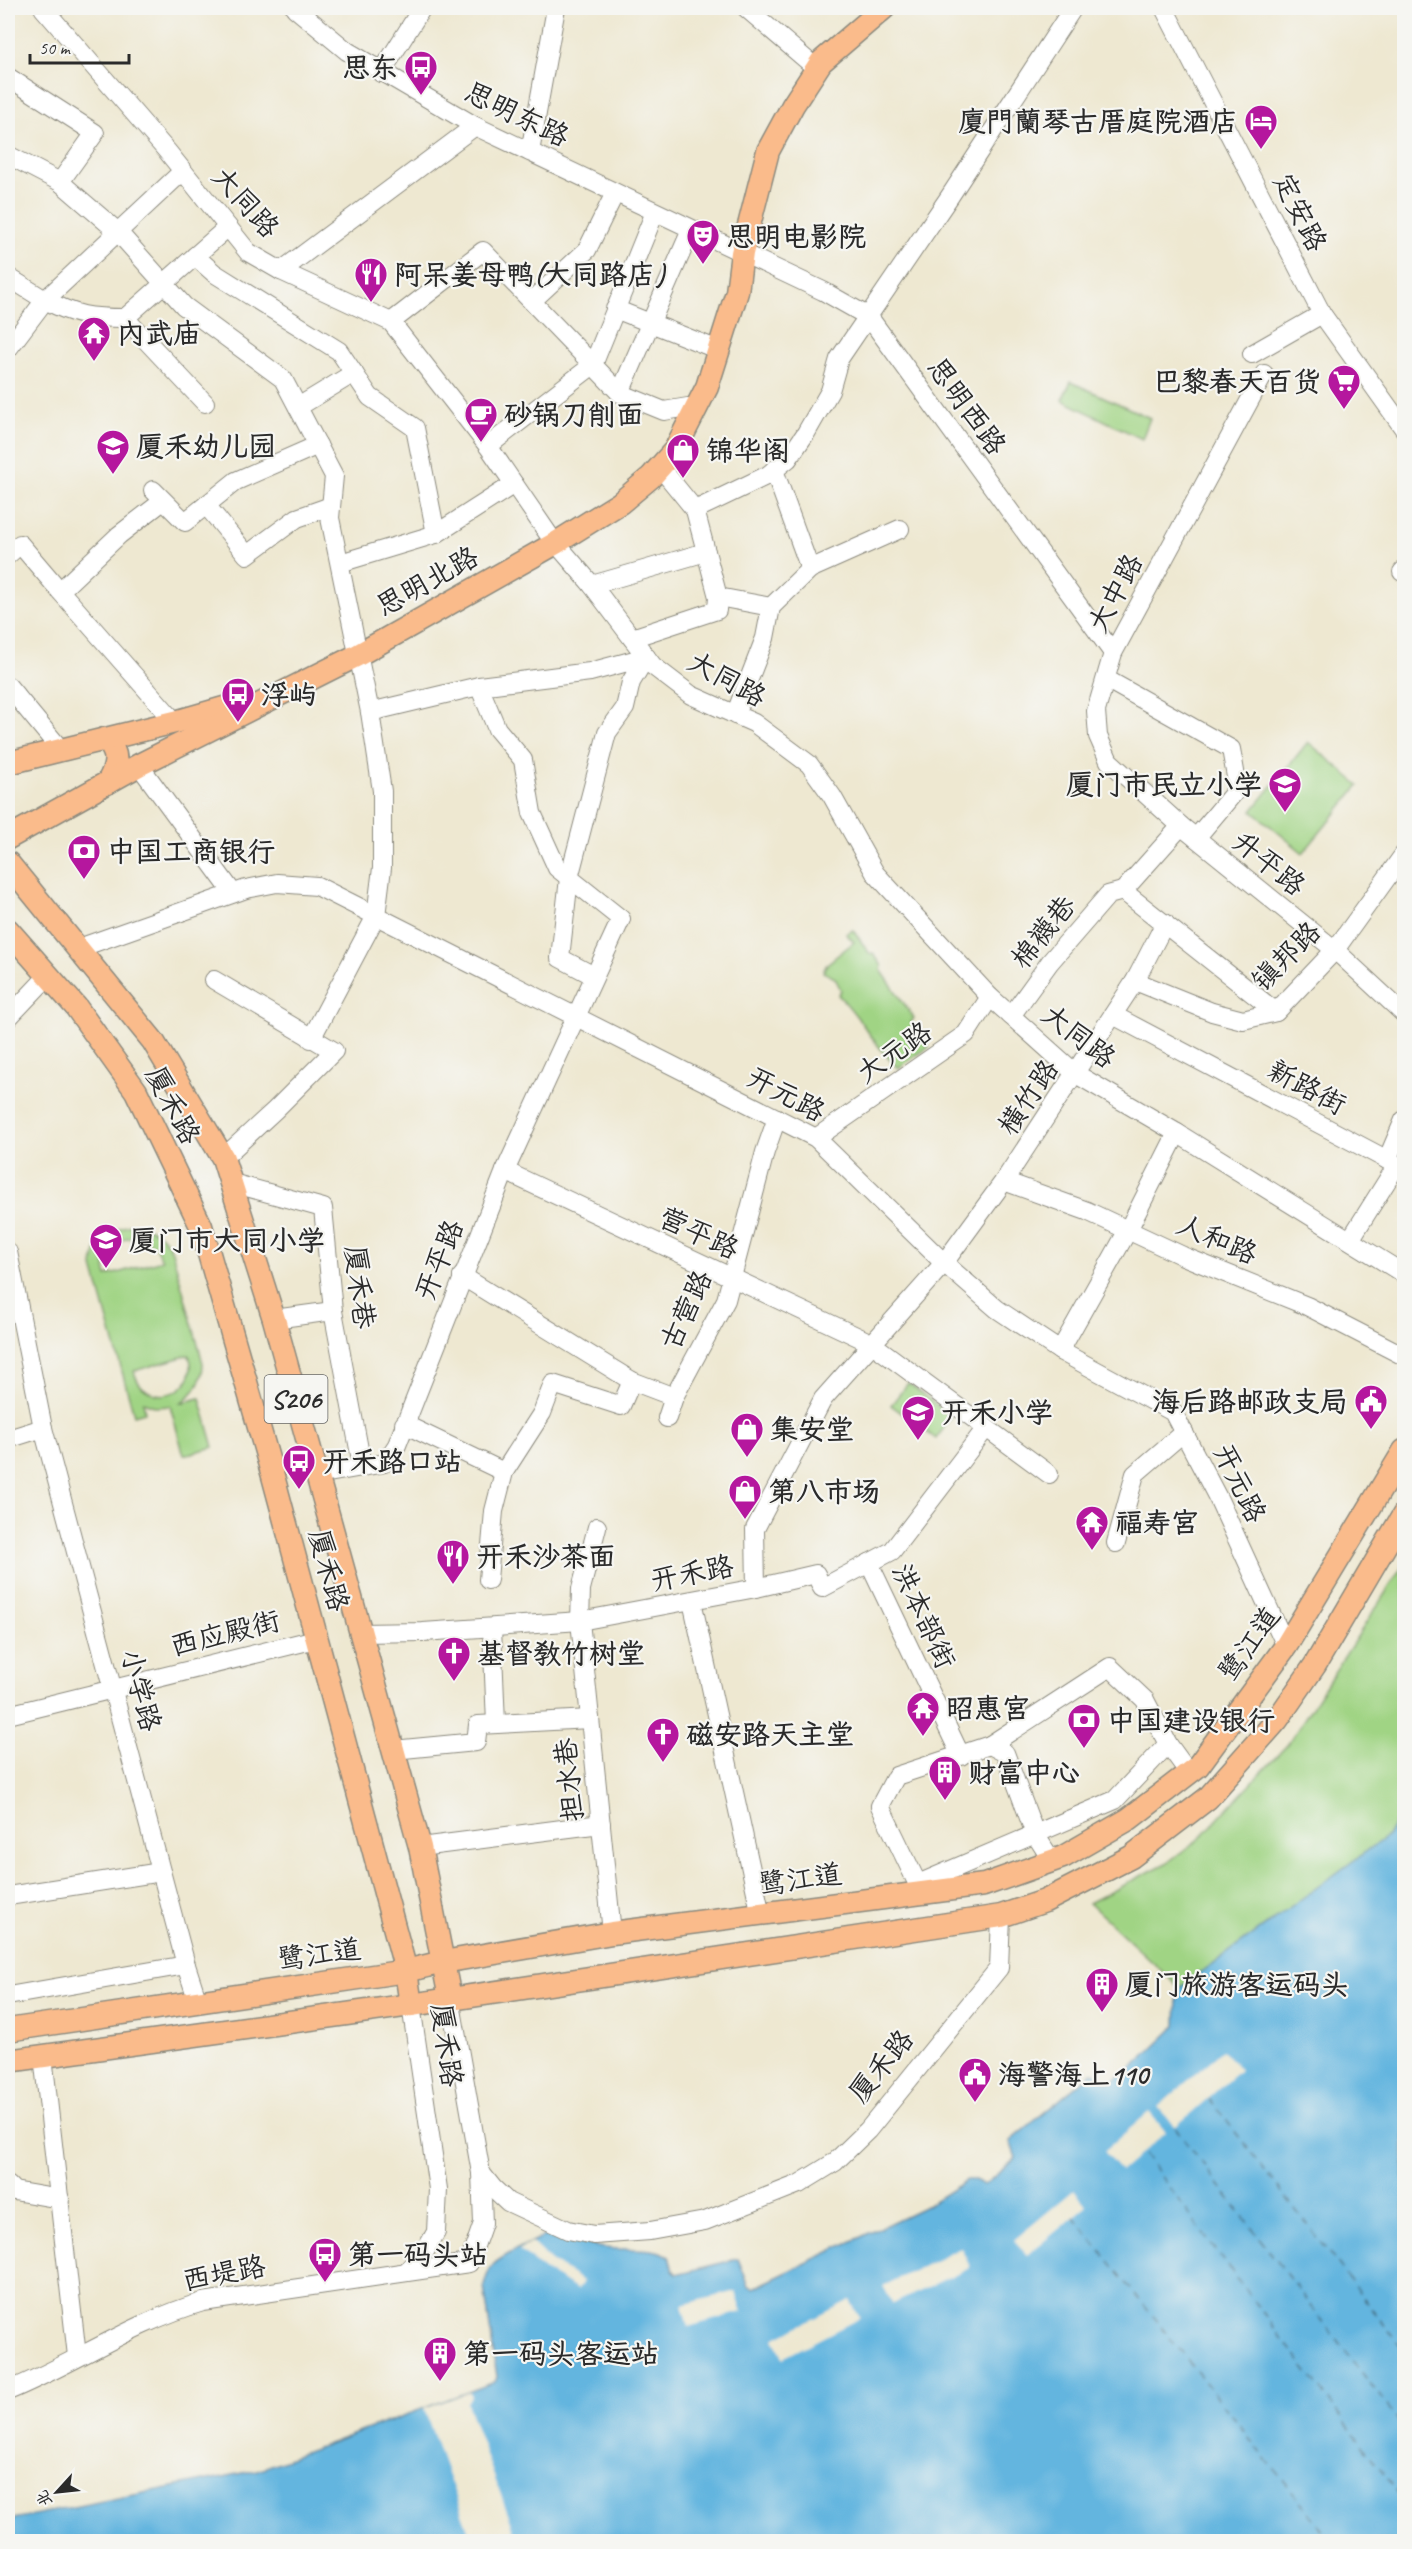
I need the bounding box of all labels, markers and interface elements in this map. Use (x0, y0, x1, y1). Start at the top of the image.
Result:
scale bar (30, 27, 129, 65)
text: 50 m (39, 37, 72, 59)
bus stop icon: 思东 (403, 49, 439, 96)
place label: 思东 (342, 50, 398, 85)
street label: 思明东路 (459, 74, 575, 154)
hotel icon: 廈門蘭琴古厝庭院酒店 (1243, 103, 1279, 150)
place label: 廈門蘭琴古厝庭院酒店 (958, 104, 1238, 139)
street label: 大同路 (205, 159, 287, 245)
street label: 定安路 (1265, 167, 1335, 257)
theatre icon: 思明电影院 (685, 218, 721, 265)
place label: 思明电影院 (726, 219, 866, 254)
restaurant icon: 阿呆姜母鸭(大同路店) (353, 256, 389, 303)
place label: 阿呆姜母鸭(大同路店) (394, 257, 666, 292)
temple icon: 内武庙 (76, 315, 112, 362)
place label: 内武庙 (117, 316, 201, 351)
street label: 思明西路 (920, 350, 1014, 462)
supermarket icon: 巴黎春天百货 (1326, 363, 1362, 410)
place label: 巴黎春天百货 (1153, 364, 1321, 399)
cafe icon: 砂锅刀削面 (463, 396, 499, 443)
place label: 砂锅刀削面 (504, 397, 644, 432)
school or university icon: 厦禾幼儿园 (95, 428, 131, 475)
place label: 厦禾幼儿园 (136, 429, 276, 464)
shop icon: 锦华阁 (665, 432, 701, 479)
place label: 锦华阁 (706, 433, 790, 468)
street label: 思明北路 (370, 539, 484, 623)
street label: 大中路 (1080, 548, 1150, 638)
street label: 大同路 (682, 643, 772, 715)
bus stop icon: 浮屿 (220, 676, 256, 723)
place label: 浮屿 (261, 677, 317, 712)
school or university icon: 厦门市民立小学 (1267, 766, 1303, 813)
place label: 厦门市民立小学 (1066, 767, 1262, 802)
street label: 升平路 (1225, 823, 1313, 903)
bank icon: 中国工商银行 (66, 833, 102, 880)
place label: 中国工商银行 (107, 834, 275, 869)
street label: 棉襪巷 (1003, 888, 1084, 976)
street label: 镇邦路 (1244, 914, 1328, 998)
street label: 大同路 (1035, 996, 1123, 1076)
street label: 大元路 (850, 1014, 938, 1090)
street label: 横竹路 (990, 1052, 1066, 1142)
street label: 新路街 (1262, 1052, 1352, 1122)
street label: 开元路 (741, 1059, 831, 1129)
street label: 厦禾路 (138, 1060, 208, 1150)
street label: 营平路 (654, 1199, 744, 1267)
street label: 人和路 (1171, 1206, 1263, 1272)
street label: 开平路 (407, 1214, 471, 1306)
school or university icon: 厦门市大同小学 (88, 1222, 124, 1269)
place label: 厦门市大同小学 (129, 1223, 325, 1258)
street label: 厦禾巷 (338, 1243, 383, 1332)
street label: 古营路 (652, 1265, 720, 1355)
road number: S206 (264, 1375, 328, 1423)
public building icon: 海后路邮政支局 (1353, 1383, 1389, 1430)
place label: 海后路邮政支局 (1152, 1384, 1348, 1419)
school or university icon: 开禾小学 (900, 1394, 936, 1441)
place label: 开禾小学 (941, 1395, 1053, 1430)
shop icon: 集安堂 (729, 1411, 765, 1458)
place label: 集安堂 (770, 1412, 854, 1447)
street label: 开元路 (1206, 1438, 1274, 1528)
bus stop icon: 开禾路口站 (281, 1443, 317, 1490)
place label: 开禾路口站 (322, 1444, 462, 1479)
shop icon: 第八市场 (727, 1473, 763, 1520)
place label: 第八市场 (768, 1474, 880, 1509)
temple icon: 福寿宫 (1074, 1504, 1110, 1551)
place label: 福寿宫 (1115, 1505, 1199, 1540)
street label: 厦禾路 (301, 1525, 357, 1615)
restaurant icon: 开禾沙茶面 (435, 1538, 471, 1585)
place label: 开禾沙茶面 (476, 1539, 616, 1574)
street label: 开禾路 (647, 1548, 737, 1598)
street label: 洪本部街 (884, 1558, 964, 1674)
street label: 鹭江道 (1211, 1600, 1287, 1688)
street label: 西应殿街 (166, 1602, 284, 1664)
church icon: 基督教竹树堂 (436, 1635, 472, 1682)
place label: 基督教竹树堂 (477, 1636, 645, 1671)
street label: 小学路 (113, 1645, 169, 1735)
temple icon: 昭惠宫 (905, 1690, 941, 1737)
place label: 昭惠宫 (946, 1691, 1030, 1726)
bank icon: 中国建设银行 (1066, 1702, 1102, 1749)
place label: 中国建设银行 (1107, 1703, 1275, 1738)
church icon: 磁安路天主堂 (645, 1716, 681, 1763)
place label: 磁安路天主堂 (686, 1717, 854, 1752)
street label: 担水巷 (547, 1735, 591, 1824)
building icon: 财富中心 (927, 1754, 963, 1801)
place label: 财富中心 (968, 1755, 1080, 1790)
street label: 鹭江道 (756, 1856, 844, 1902)
street label: 鹭江道 (275, 1931, 363, 1977)
building icon: 厦门旅游客运码头 (1084, 1966, 1120, 2013)
place label: 厦门旅游客运码头 (1125, 1967, 1349, 2002)
street label: 厦禾路 (424, 2001, 470, 2089)
street label: 厦禾路 (841, 2022, 921, 2110)
public building icon: 海警海上110 (957, 2056, 993, 2103)
place label: 海警海上110 (998, 2057, 1151, 2092)
bus stop icon: 第一码头站 (307, 2236, 343, 2283)
place label: 第一码头站 (348, 2237, 488, 2272)
street label: 西堤路 (179, 2248, 269, 2298)
building icon: 第一码头客运站 (422, 2335, 458, 2382)
place label: 第一码头客运站 (463, 2336, 659, 2371)
north arrow (27, 2462, 87, 2522)
text: 北 (32, 2487, 57, 2510)

